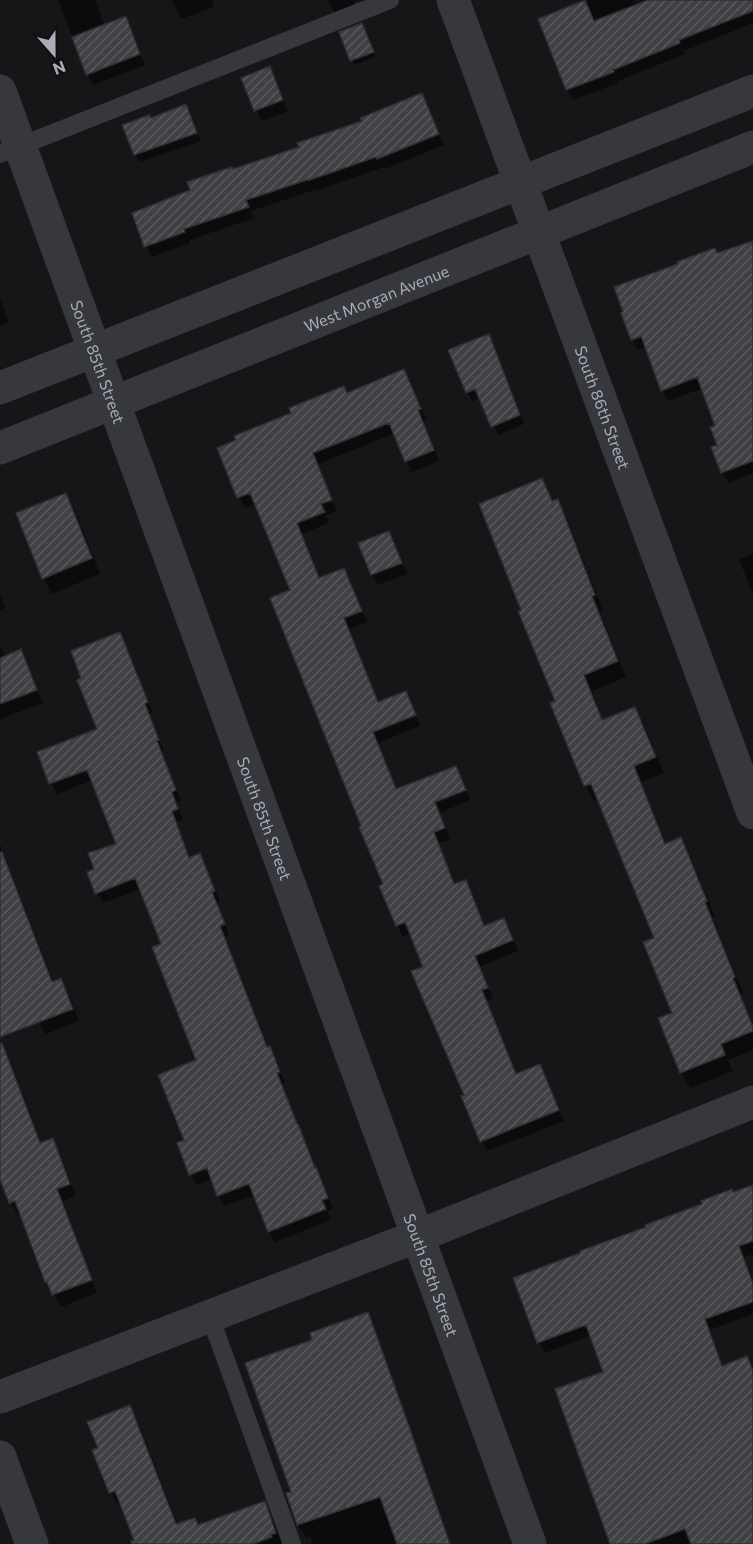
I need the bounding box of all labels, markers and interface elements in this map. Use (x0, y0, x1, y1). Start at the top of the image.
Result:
north arrow (24, 24, 84, 84)
text: N (51, 57, 69, 79)
street label: West Morgan Avenue (301, 260, 451, 335)
street label: South 85th Street (68, 297, 130, 426)
street label: South 86th Street (572, 343, 635, 472)
street label: South 85th Street (234, 754, 297, 883)
street label: South 85th Street (401, 1211, 463, 1339)

